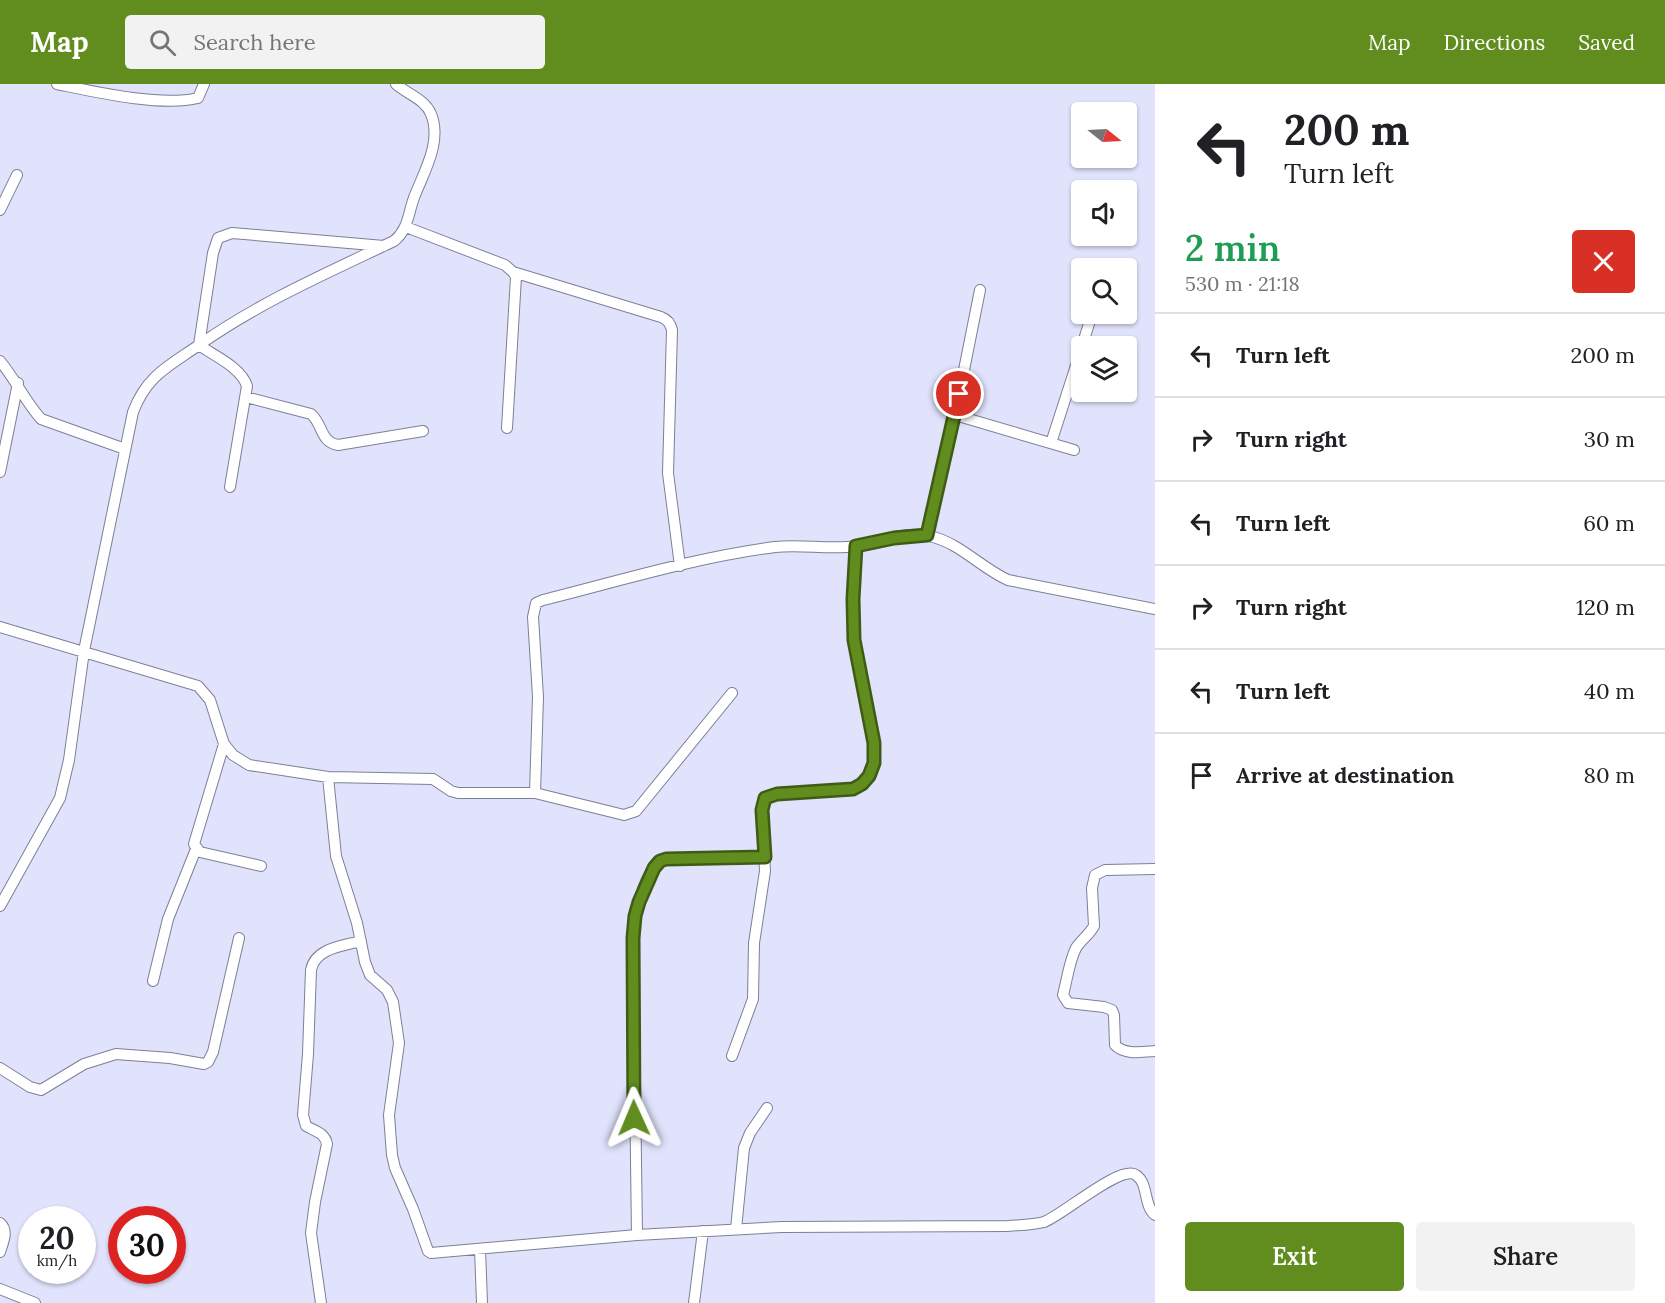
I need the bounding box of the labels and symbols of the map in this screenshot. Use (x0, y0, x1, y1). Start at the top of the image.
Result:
north arrow (1071, 102, 1137, 168)
pin (933, 368, 984, 419)
position arrow (602, 1086, 666, 1150)
speed limit sign: 30 (108, 1206, 186, 1284)

